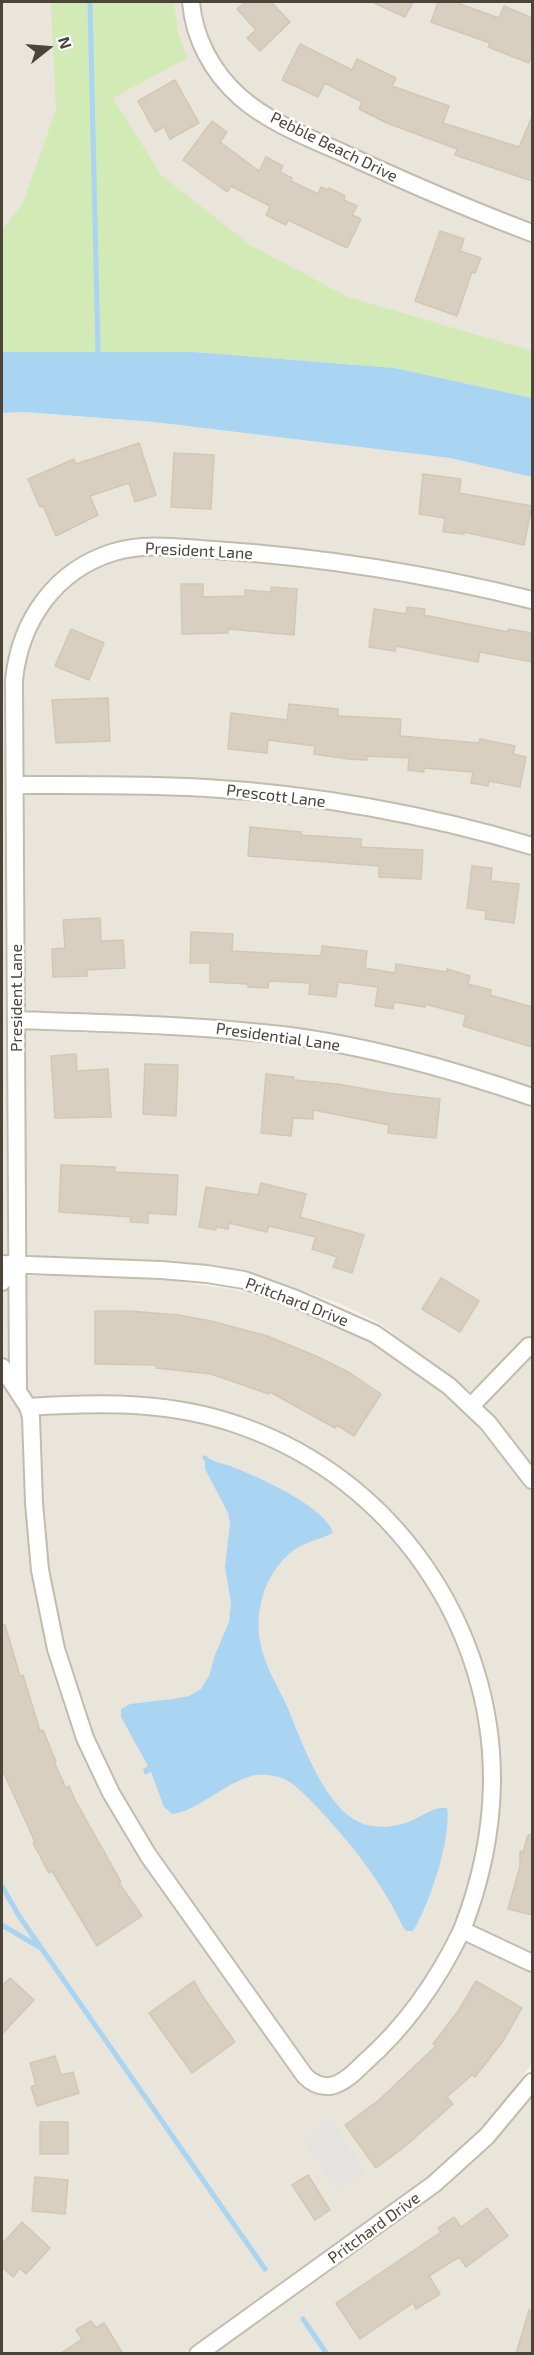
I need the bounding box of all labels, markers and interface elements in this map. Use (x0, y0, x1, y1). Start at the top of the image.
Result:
north arrow (18, 18, 78, 78)
text: N (55, 34, 76, 51)
street label: Pebble Beach Drive (267, 108, 401, 186)
street label: President Lane (145, 539, 253, 563)
street label: Prescott Lane (225, 780, 327, 812)
street label: President Lane (7, 944, 27, 1052)
street label: Presidential Lane (215, 1019, 341, 1055)
street label: Pritchard Drive (243, 1274, 351, 1330)
street label: Pritchard Drive (324, 2188, 424, 2268)

